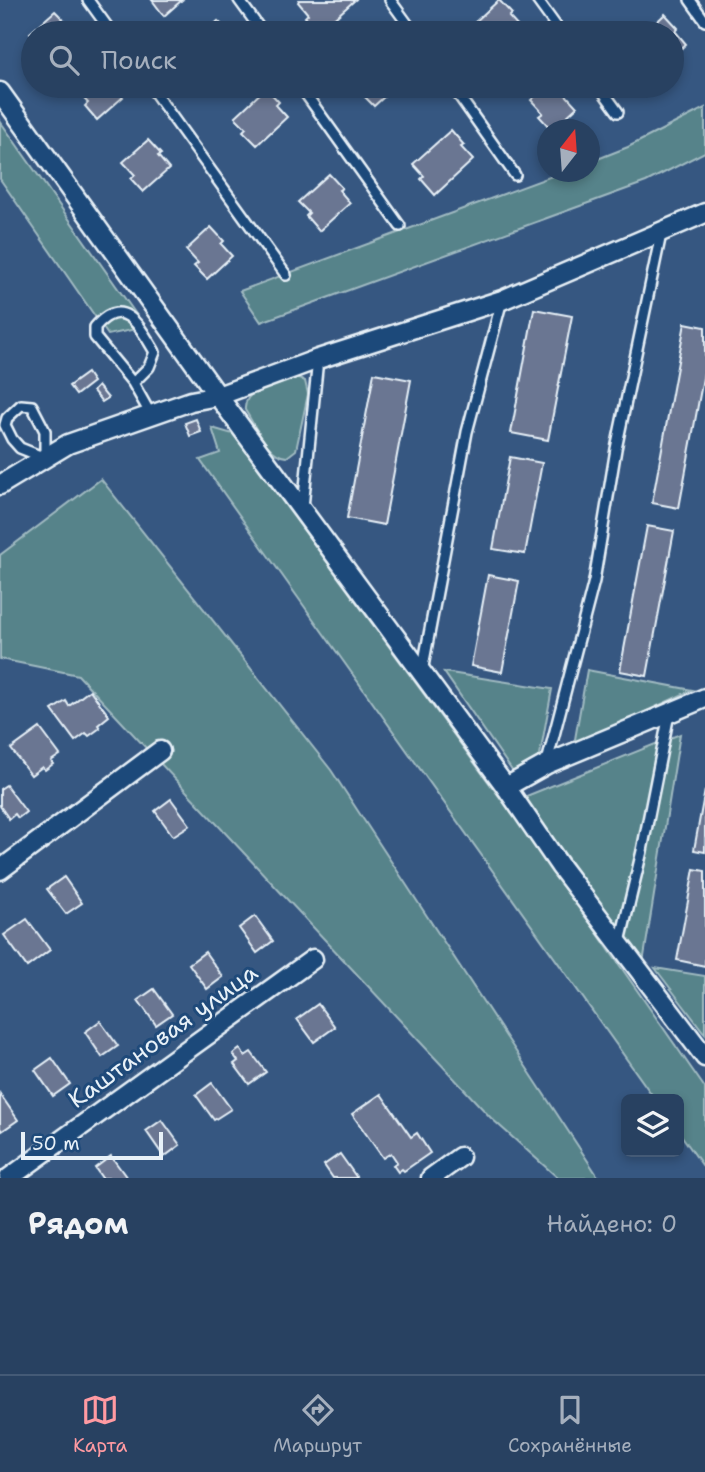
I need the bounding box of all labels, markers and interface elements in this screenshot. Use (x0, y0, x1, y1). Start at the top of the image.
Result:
search box (21, 21, 684, 98)
icon: search (45, 41, 83, 79)
text: Поиск (101, 42, 177, 77)
north arrow (537, 119, 600, 182)
street label: Каштановая улица (62, 956, 264, 1116)
map controls (621, 1094, 684, 1157)
button: layers (621, 1094, 684, 1157)
scale bar (21, 1129, 163, 1161)
text: 50 m (32, 1131, 80, 1156)
text: Рядом (28, 1203, 128, 1244)
text: Найдено: 0 (547, 1209, 677, 1239)
tab: Карта (73, 1391, 127, 1458)
tab: Маршрут (273, 1391, 362, 1458)
tab: Сохранённые (508, 1391, 632, 1458)

